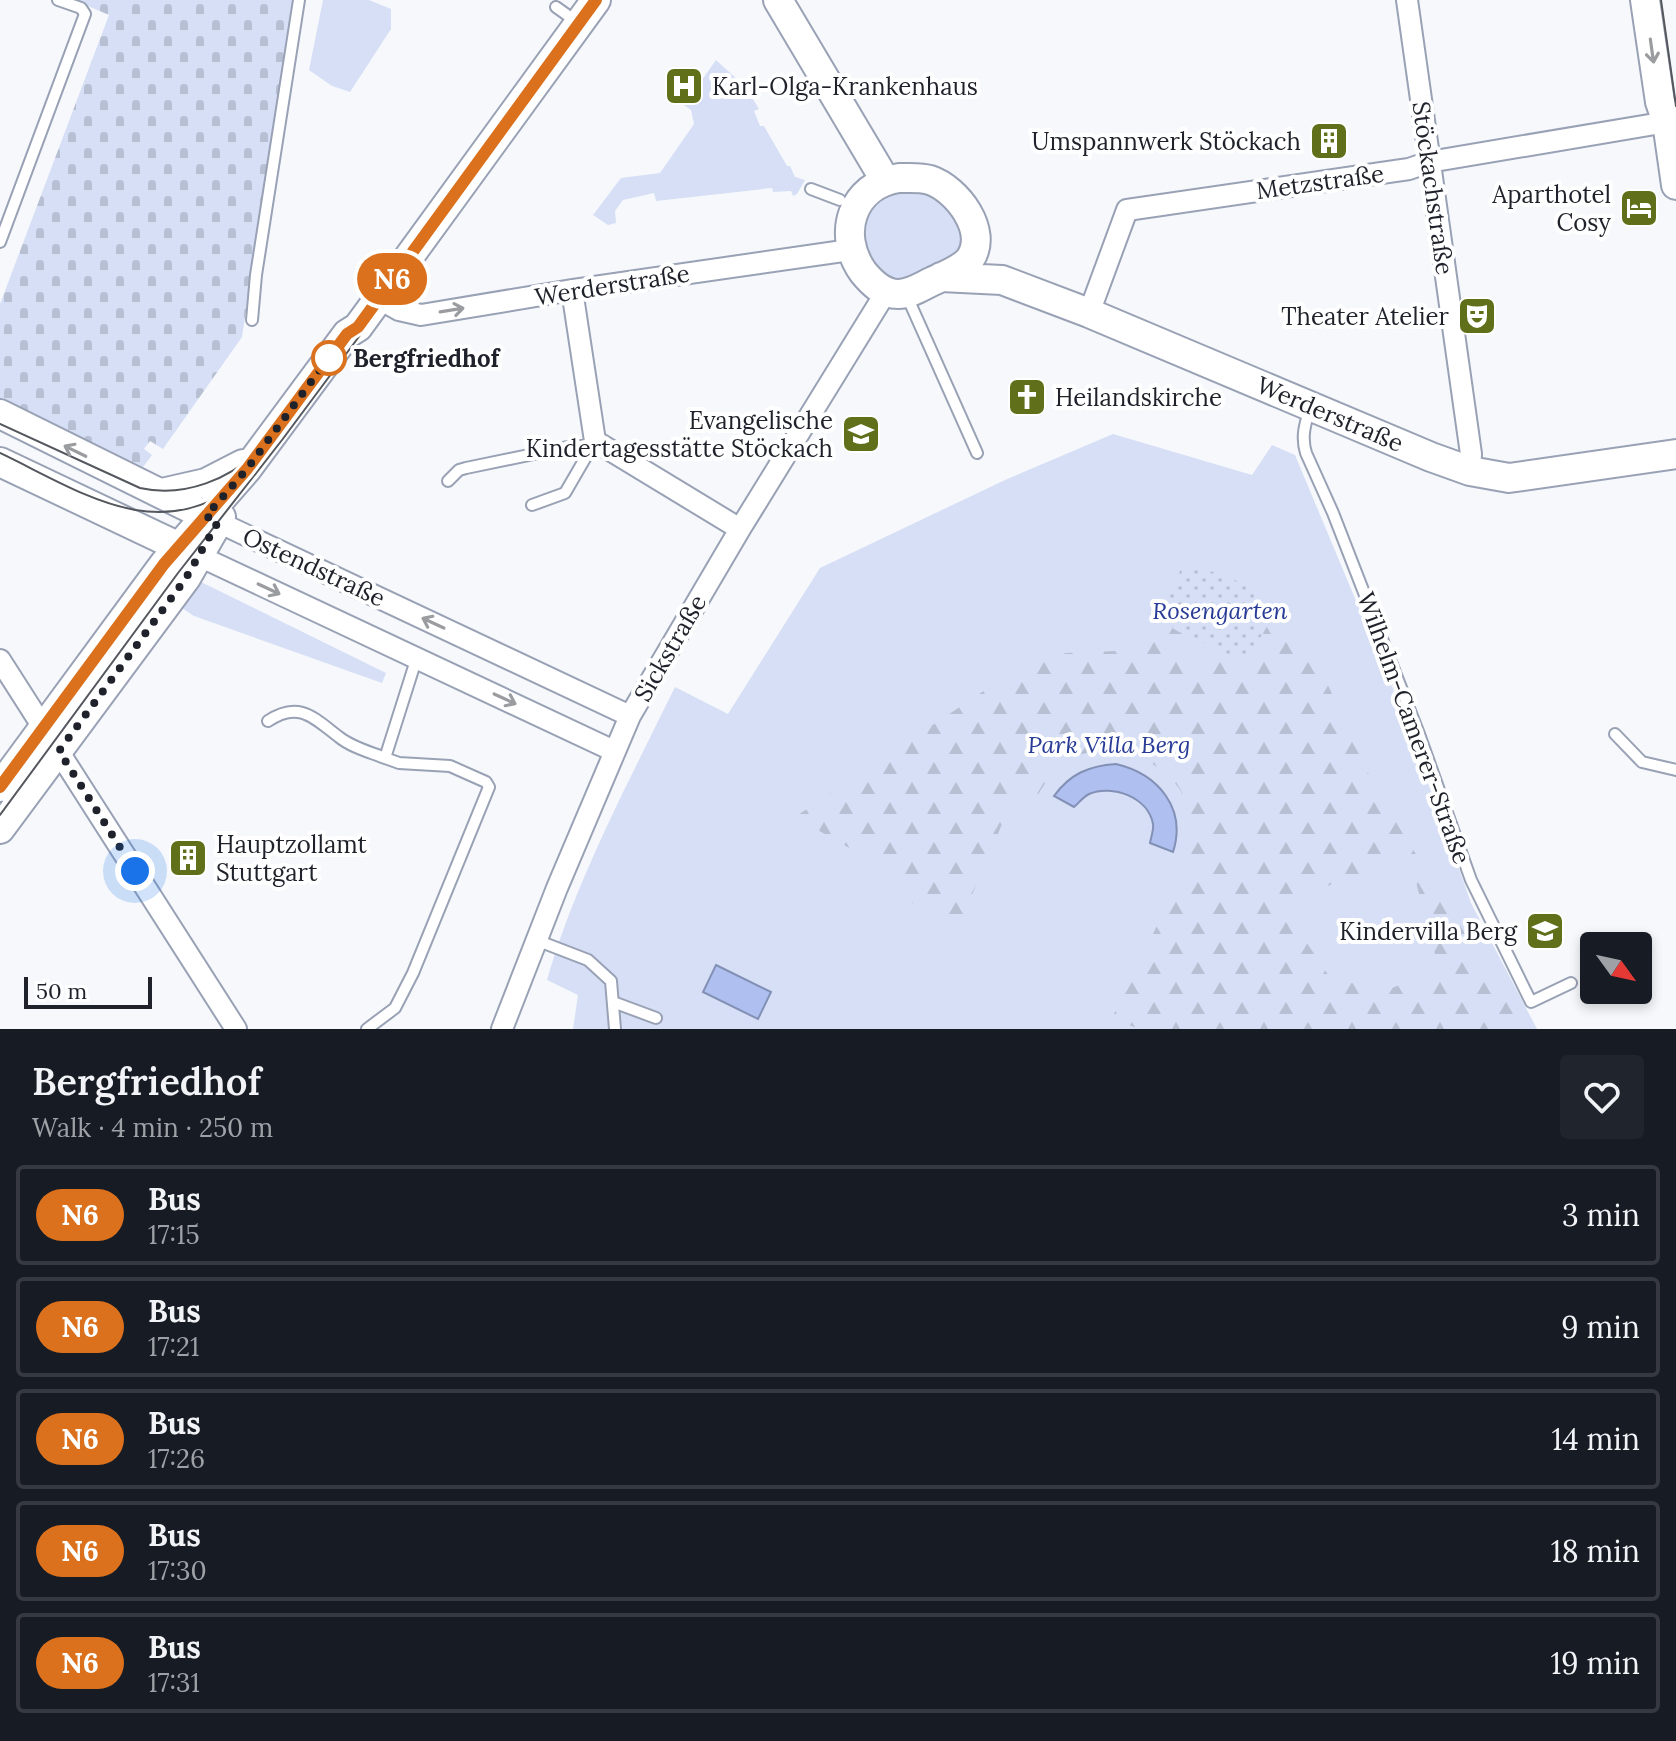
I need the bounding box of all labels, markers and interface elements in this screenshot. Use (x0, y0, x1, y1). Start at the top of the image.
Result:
one-way arrow (1645, 38, 1660, 63)
hospital icon: Karl-Olga-Krankenhaus (663, 65, 705, 107)
place label: Karl-Olga-Krankenhaus (712, 71, 978, 102)
street label: Stöckachstraße (1406, 99, 1460, 277)
building icon: Umspannwerk Stöckach (1308, 120, 1350, 162)
place label: Umspannwerk Stöckach (1031, 126, 1301, 157)
street label: Metzstraße (1254, 158, 1386, 206)
place label: Aparthotel Cosy (1491, 179, 1611, 238)
hotel icon: Aparthotel Cosy (1618, 187, 1660, 229)
line badge: N6 (356, 253, 428, 305)
street label: Werderstraße (532, 257, 692, 313)
text: N6 (373, 261, 411, 297)
theatre icon: Theater Atelier (1456, 295, 1498, 337)
place label: Theater Atelier (1281, 301, 1450, 332)
one-way arrow (439, 302, 464, 317)
marker: Bergfriedhof (312, 341, 346, 375)
place label: Bergfriedhof (353, 343, 501, 374)
street label: Werderstraße (1252, 369, 1408, 459)
church icon: Heilandskirche (1006, 376, 1048, 418)
place label: Heilandskirche (1055, 382, 1222, 413)
place label: Evangelische Kindertagesstätte Stöckach (526, 405, 833, 464)
school or university icon: Evangelische Kindertagesstätte Stöckach (840, 413, 882, 455)
one-way arrow (64, 443, 88, 458)
street label: Ostendstraße (238, 520, 390, 614)
one-way arrow (257, 582, 281, 597)
street label: Wilhelm-Camerer-Straße (1350, 588, 1478, 868)
street label: Sickstraße (627, 589, 713, 707)
park label: Rosengarten (1152, 595, 1288, 626)
one-way arrow (421, 615, 445, 630)
one-way arrow (493, 692, 517, 707)
park label: Park Villa Berg (1028, 729, 1190, 760)
place label: Hauptzollamt Stuttgart (216, 829, 368, 888)
building icon: Hauptzollamt Stuttgart (167, 837, 209, 879)
your location (115, 851, 155, 891)
school or university icon: Kindervilla Berg (1524, 910, 1566, 952)
place label: Kindervilla Berg (1339, 916, 1518, 947)
north arrow (1580, 932, 1652, 1004)
map controls (1580, 932, 1652, 1004)
scale bar (24, 973, 152, 1009)
text: 50 m (36, 977, 87, 1005)
button: heart (1560, 1055, 1644, 1139)
text: Bergfriedhof (32, 1057, 261, 1105)
text: Walk · 4 min · 250 m (32, 1111, 273, 1144)
text: Bus (148, 1180, 201, 1218)
text: 3 min (1562, 1196, 1640, 1234)
text: N6 (61, 1197, 99, 1233)
text: 17:15 (148, 1218, 200, 1251)
text: Bus (148, 1292, 201, 1330)
text: 9 min (1561, 1308, 1640, 1346)
text: N6 (61, 1309, 99, 1345)
text: 17:21 (148, 1330, 199, 1363)
text: Bus (148, 1404, 201, 1442)
text: 14 min (1551, 1420, 1640, 1458)
text: N6 (61, 1421, 99, 1457)
text: 17:26 (148, 1442, 205, 1475)
text: Bus (148, 1516, 201, 1554)
text: 18 min (1551, 1532, 1640, 1570)
text: N6 (61, 1533, 99, 1569)
text: 17:30 (148, 1554, 207, 1587)
text: Bus (148, 1628, 201, 1666)
text: 19 min (1550, 1644, 1640, 1682)
text: N6 (61, 1645, 99, 1681)
text: 17:31 (148, 1666, 200, 1699)

